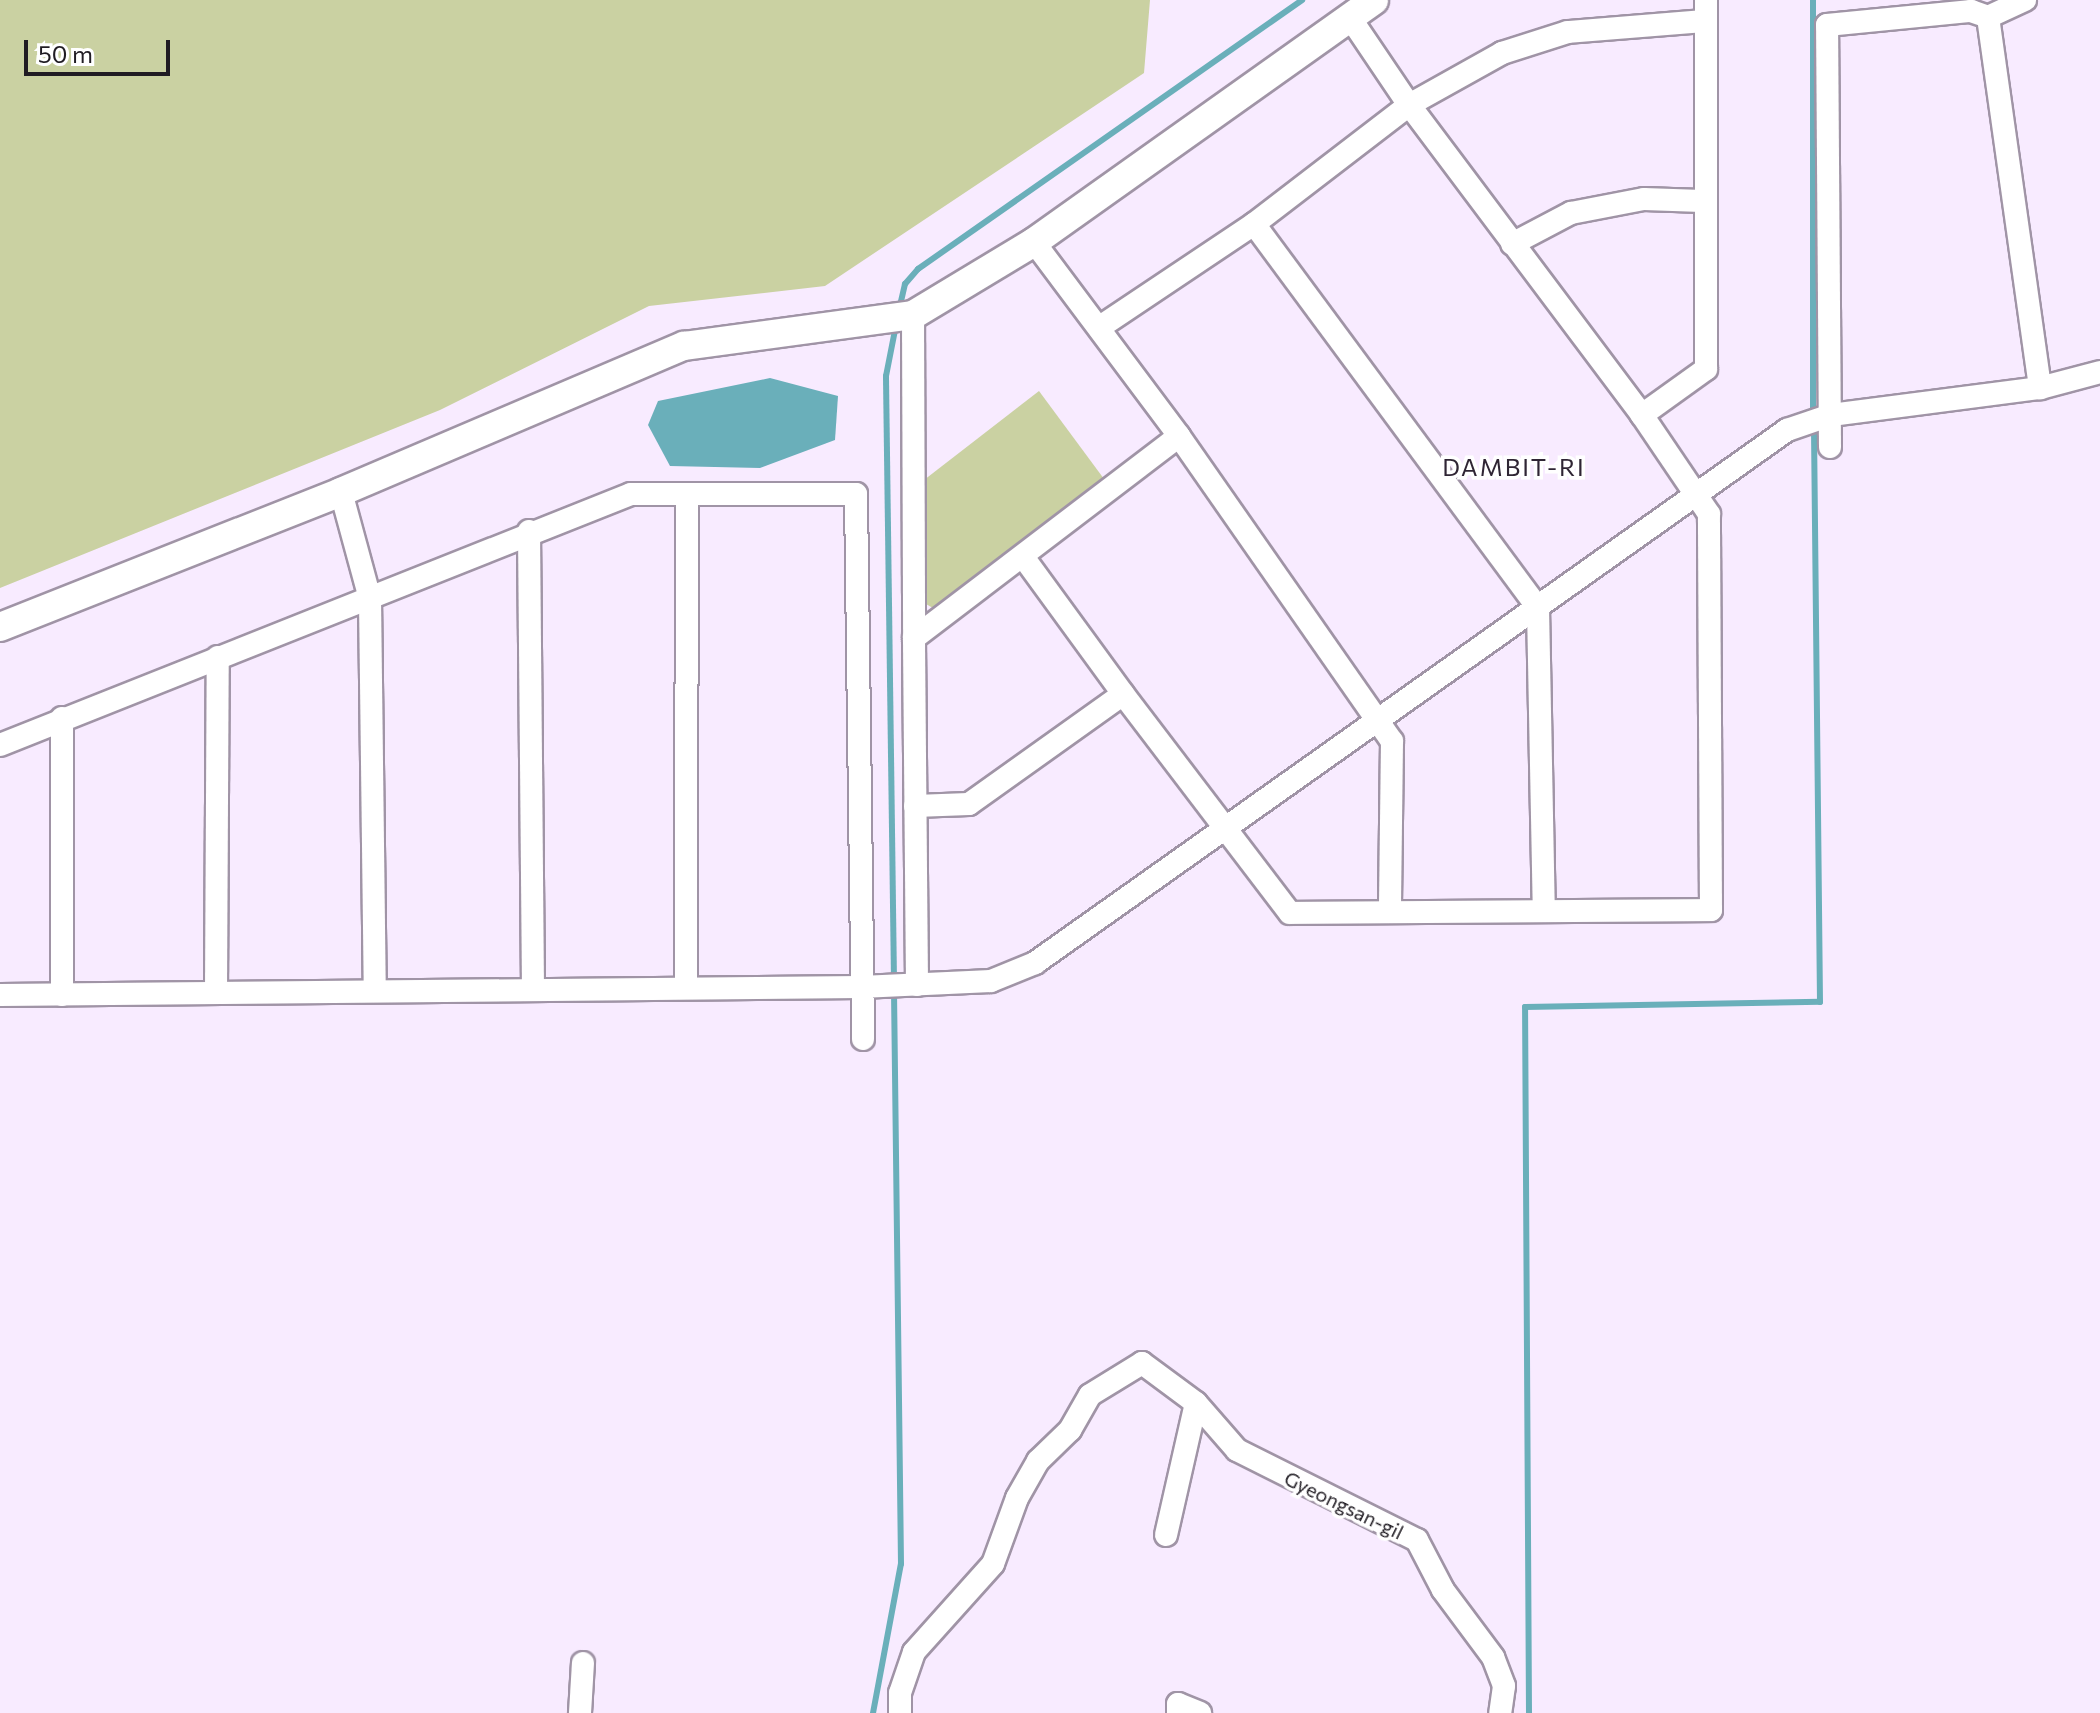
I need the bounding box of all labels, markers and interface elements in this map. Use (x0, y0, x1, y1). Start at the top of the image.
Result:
scale bar (28, 24, 174, 74)
text: 50 m (38, 39, 93, 68)
district label: DAMBIT-RI (1442, 453, 1586, 481)
street label: Gyeongsan-gil (1281, 1466, 1407, 1544)

